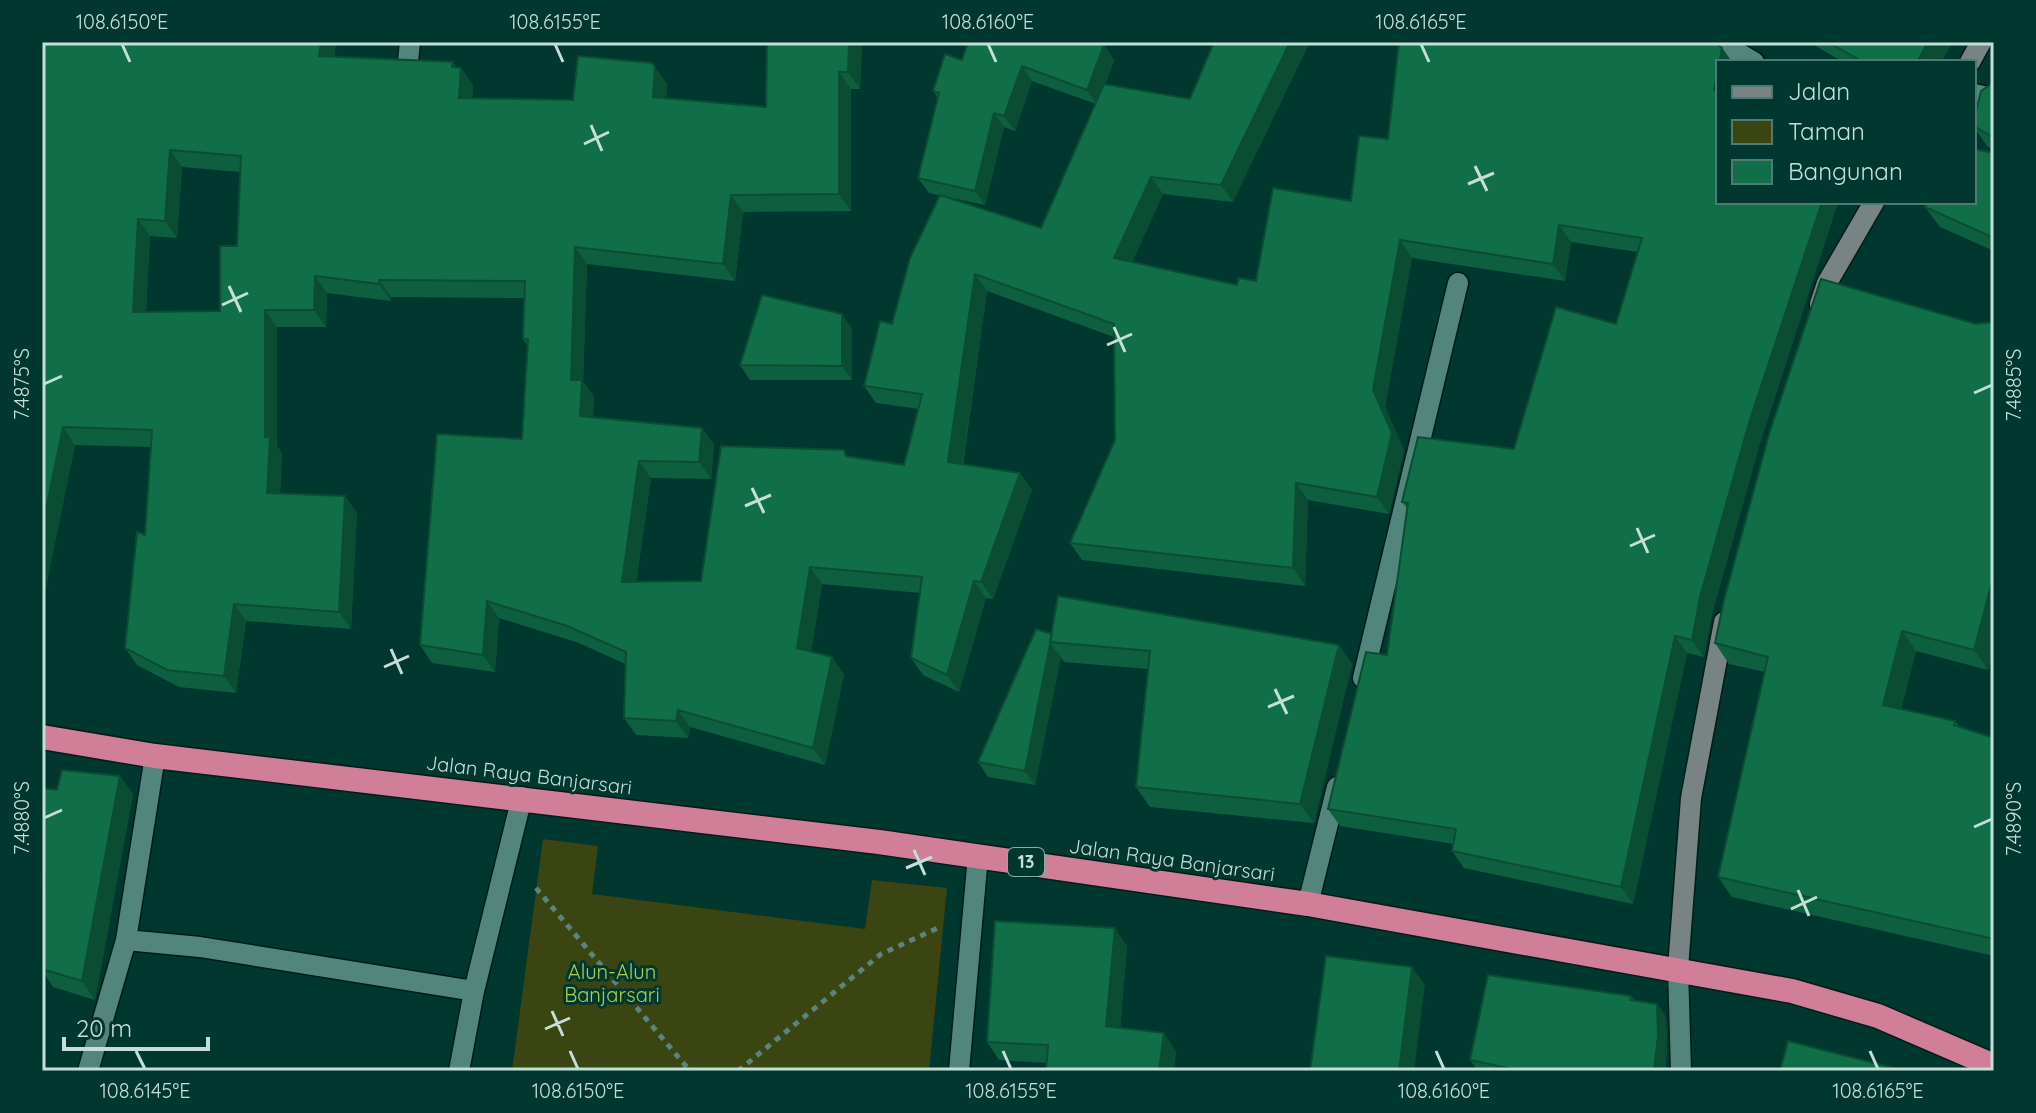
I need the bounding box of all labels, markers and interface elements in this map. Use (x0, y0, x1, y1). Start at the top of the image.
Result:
text: 108.6150°E (76, 9, 168, 34)
text: 108.6155°E (509, 9, 601, 34)
text: 108.6160°E (942, 9, 1034, 34)
text: 108.6165°E (1375, 9, 1467, 34)
legend (1716, 60, 1976, 204)
text: Jalan (1788, 76, 1850, 106)
text: Taman (1788, 116, 1865, 146)
text: Bangunan (1788, 156, 1903, 186)
text: 7.4875°S (9, 348, 34, 420)
text: 7.4885°S (2001, 349, 2026, 421)
street label: Jalan Raya Banjarsari (425, 749, 634, 800)
text: 7.4880°S (9, 781, 34, 855)
text: 7.4890°S (2001, 782, 2026, 856)
street label: Jalan Raya Banjarsari (1068, 833, 1277, 886)
road number: 13 (1008, 848, 1044, 876)
park label: Alun-Alun Banjarsari (564, 959, 660, 1007)
scale bar (64, 1001, 208, 1051)
text: 20 m (76, 1013, 132, 1043)
text: 108.6145°E (99, 1078, 191, 1103)
text: 108.6150°E (532, 1078, 624, 1103)
text: 108.6155°E (965, 1078, 1057, 1103)
text: 108.6160°E (1398, 1078, 1490, 1103)
text: 108.6165°E (1832, 1078, 1924, 1103)

